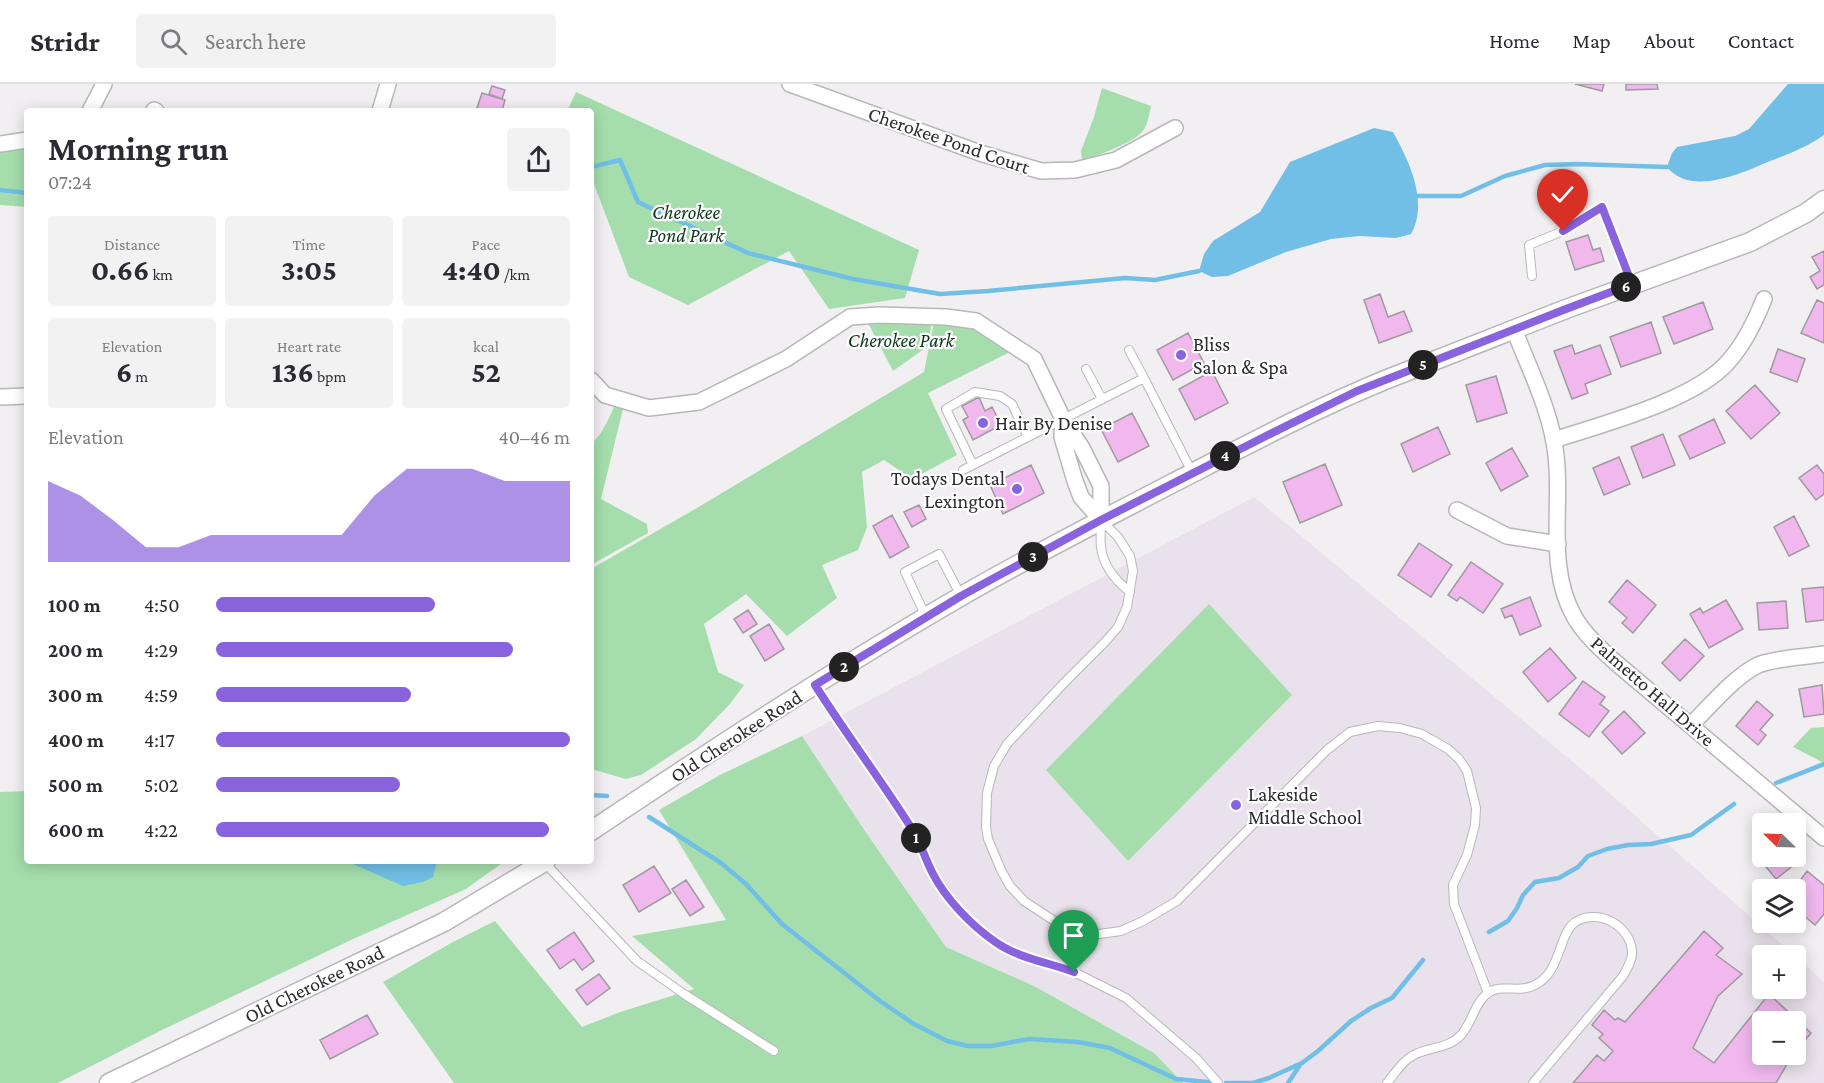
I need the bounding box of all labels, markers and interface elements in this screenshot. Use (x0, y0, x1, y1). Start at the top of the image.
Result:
search box (136, 14, 556, 68)
icon: search (157, 25, 190, 58)
text: Stridr (30, 26, 100, 57)
text: Search here (205, 29, 306, 54)
text: Home (1489, 29, 1539, 53)
text: Map (1572, 29, 1611, 53)
text: About (1644, 29, 1695, 53)
text: Contact (1728, 29, 1794, 53)
street label: Cherokee Pond Court (865, 102, 1033, 178)
button: share (507, 128, 570, 191)
text: Morning run (48, 130, 229, 167)
pin (1537, 169, 1588, 231)
text: 07:24 (48, 171, 92, 193)
icon: check (1546, 178, 1579, 211)
park label: Cherokee Pond Park (648, 201, 725, 246)
text: Distance (104, 236, 160, 253)
text: Time (293, 236, 325, 253)
text: Pace (472, 236, 500, 253)
text: 0.66 (91, 253, 149, 286)
text: 3:05 (281, 253, 337, 286)
text: 4:40 (442, 253, 501, 286)
text: km (149, 266, 173, 283)
text: /km (501, 266, 530, 283)
pin: 6 (1611, 272, 1641, 302)
text: 6 (1622, 278, 1630, 295)
park label: Cherokee Park (848, 329, 955, 351)
place label: Bliss Salon & Spa (1193, 333, 1288, 379)
text: Elevation (102, 338, 162, 355)
text: Heart rate (277, 338, 341, 355)
text: kcal (473, 338, 499, 355)
marker: Bliss Salon & Spa (1174, 348, 1188, 362)
pin: 5 (1408, 350, 1438, 380)
text: 6 (116, 355, 132, 388)
text: 136 (272, 355, 314, 388)
text: 52 (471, 355, 501, 388)
text: 5 (1419, 356, 1427, 373)
text: m (132, 368, 148, 385)
text: bpm (314, 368, 346, 385)
place label: Hair By Denise (995, 412, 1112, 435)
marker: Hair By Denise (976, 416, 990, 430)
text: Elevation (48, 426, 124, 448)
text: 40–46 m (499, 426, 570, 448)
pin: 4 (1210, 441, 1240, 471)
text: 4 (1221, 447, 1229, 464)
place label: Todays Dental Lexington (891, 467, 1005, 513)
marker: Todays Dental Lexington (1010, 482, 1024, 496)
pin: 3 (1018, 542, 1048, 572)
text: 3 (1029, 548, 1037, 565)
text: 100 m (48, 594, 101, 616)
text: 4:50 (144, 594, 180, 616)
street label: Palmetto Hall Drive (1587, 632, 1719, 751)
text: 200 m (48, 639, 103, 661)
text: 4:29 (144, 639, 178, 661)
pin: 2 (829, 652, 859, 682)
text: 2 (840, 658, 848, 675)
text: 300 m (48, 684, 103, 706)
text: 4:59 (144, 684, 178, 706)
street label: Old Cherokee Road (666, 685, 806, 787)
text: 400 m (48, 729, 104, 751)
text: 4:17 (144, 729, 175, 751)
text: 500 m (48, 774, 103, 796)
text: 5:02 (144, 774, 179, 796)
place label: Lakeside Middle School (1248, 783, 1362, 828)
marker: Lakeside Middle School (1229, 798, 1243, 812)
north arrow (1752, 813, 1806, 867)
map controls (1752, 813, 1806, 1065)
text: 600 m (48, 819, 104, 841)
text: 4:22 (144, 819, 178, 841)
pin: 1 (901, 823, 931, 853)
text: 1 (913, 829, 919, 846)
button: layers (1752, 879, 1806, 933)
pin (1048, 910, 1099, 972)
icon: arrive (1057, 919, 1090, 952)
street label: Old Cherokee Road (241, 941, 388, 1027)
button: + (1752, 945, 1806, 999)
button: − (1752, 1011, 1806, 1065)

